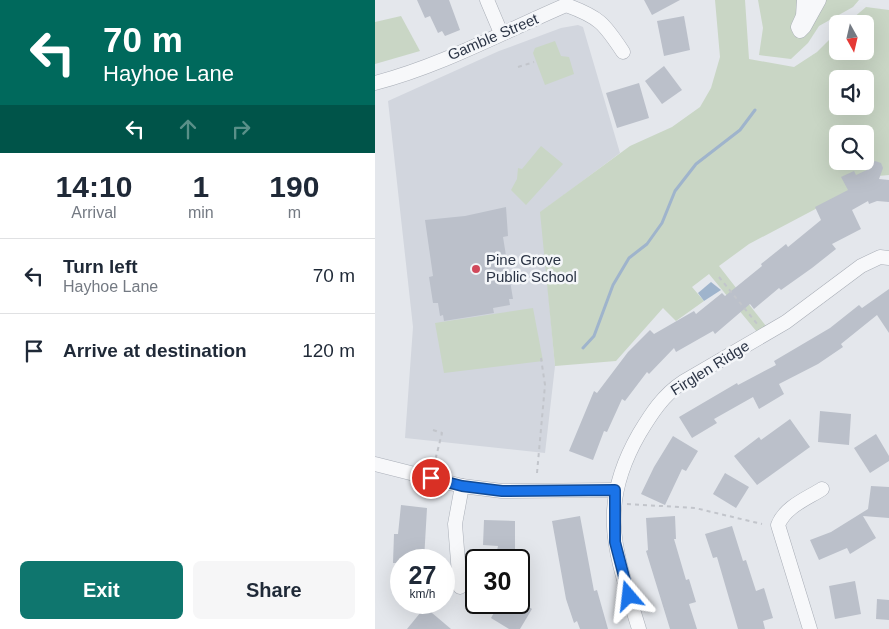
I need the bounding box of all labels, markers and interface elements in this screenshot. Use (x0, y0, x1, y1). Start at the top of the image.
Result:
street label: Gamble Street (445, 9, 541, 63)
north arrow (829, 15, 874, 60)
map controls (829, 15, 874, 170)
icon: left (20, 20, 85, 85)
text: 70 m (103, 20, 183, 59)
text: Hayhoe Lane (103, 61, 234, 86)
button: sound (829, 70, 874, 115)
icon: left (121, 115, 149, 143)
icon: ahead (174, 115, 202, 143)
icon: right (227, 115, 255, 143)
button: search (829, 125, 874, 170)
text: 14:10 (56, 170, 132, 203)
text: 1 (192, 170, 209, 203)
text: 190 (269, 170, 319, 203)
text: Arrival (71, 204, 117, 221)
text: min (188, 204, 214, 221)
text: m (288, 204, 301, 221)
place label: Pine Grove Public School (486, 251, 577, 285)
text: Turn left (63, 256, 138, 277)
icon: left (20, 262, 48, 290)
marker: Pine Grove Public School (470, 263, 482, 275)
text: 70 m (313, 265, 355, 286)
text: Hayhoe Lane (63, 278, 158, 295)
icon: arrive (20, 337, 48, 365)
street label: Firglen Ridge (667, 337, 752, 398)
text: Arrive at destination (63, 340, 247, 361)
text: 120 m (302, 340, 355, 361)
pin (410, 457, 452, 499)
icon: arrive (417, 464, 445, 492)
speed limit sign: 30 (465, 549, 530, 614)
button: Exit (20, 561, 183, 619)
button: Share (193, 561, 355, 619)
text: 27 (409, 561, 436, 589)
position arrow (602, 569, 654, 621)
text: km/h (409, 587, 436, 601)

